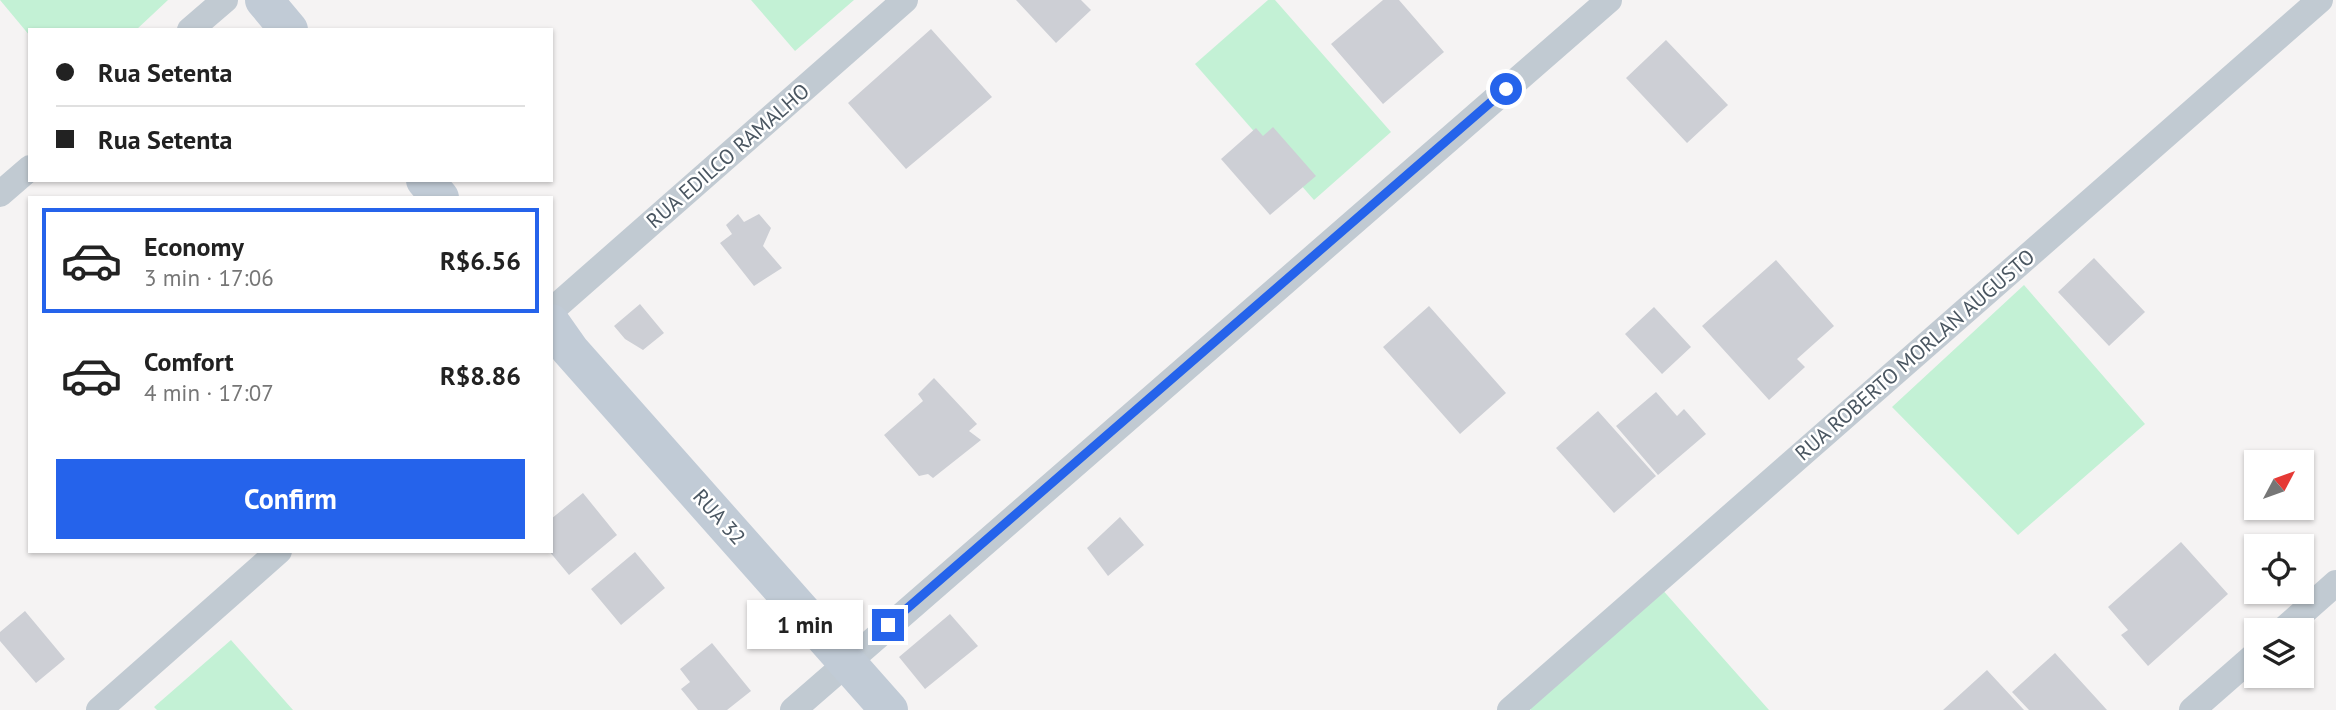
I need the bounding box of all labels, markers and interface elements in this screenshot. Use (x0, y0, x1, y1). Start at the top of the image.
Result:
text: Rua Setenta (98, 56, 232, 89)
route start (1490, 73, 1522, 105)
street label: RUA EDILCO RAMALHO (640, 77, 815, 234)
text: Rua Setenta (98, 123, 232, 156)
icon: car (60, 229, 123, 292)
text: Economy (144, 230, 244, 263)
street label: RUA ROBERTO MORLAN AUGUSTO (1789, 243, 2040, 466)
text: R$6.56 (440, 244, 521, 277)
text: 3 min · 17:06 (144, 263, 274, 292)
icon: car (60, 344, 123, 407)
text: Comfort (144, 345, 234, 378)
text: R$8.86 (440, 359, 521, 392)
text: 4 min · 17:07 (144, 378, 274, 407)
north arrow (2244, 450, 2314, 520)
map controls (2244, 450, 2314, 688)
button: Confirm (56, 459, 525, 539)
street label: RUA 32 (687, 483, 752, 550)
button: locate (2244, 534, 2314, 604)
callout: 1 min (748, 600, 864, 650)
route end (872, 609, 904, 641)
text: 1 min (777, 610, 833, 639)
button: layers (2244, 618, 2314, 688)

